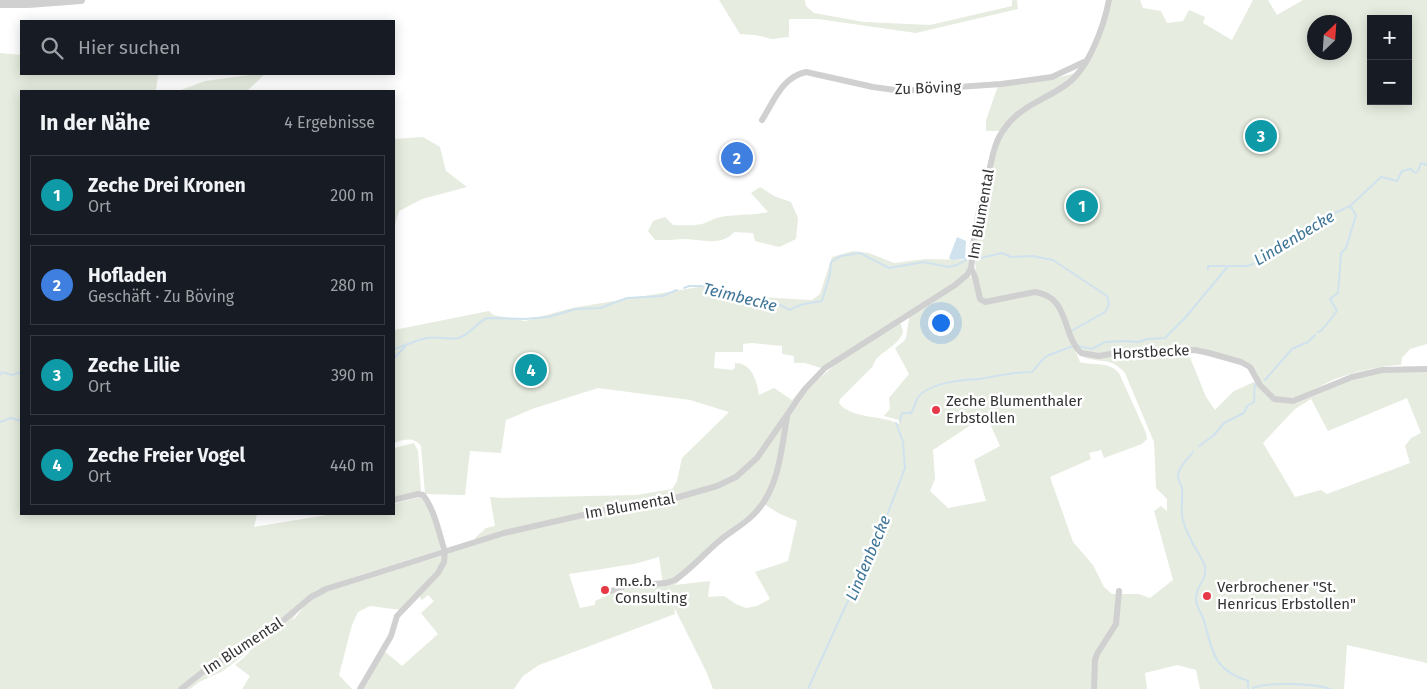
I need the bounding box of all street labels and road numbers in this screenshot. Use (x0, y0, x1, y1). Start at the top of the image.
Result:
street label: Zu Böving (895, 78, 962, 98)
street label: Im Blumental (964, 167, 998, 260)
street label: Horstbecke (1112, 341, 1190, 363)
street label: Im Blumental (584, 489, 677, 523)
street label: Im Blumental (200, 613, 287, 678)

